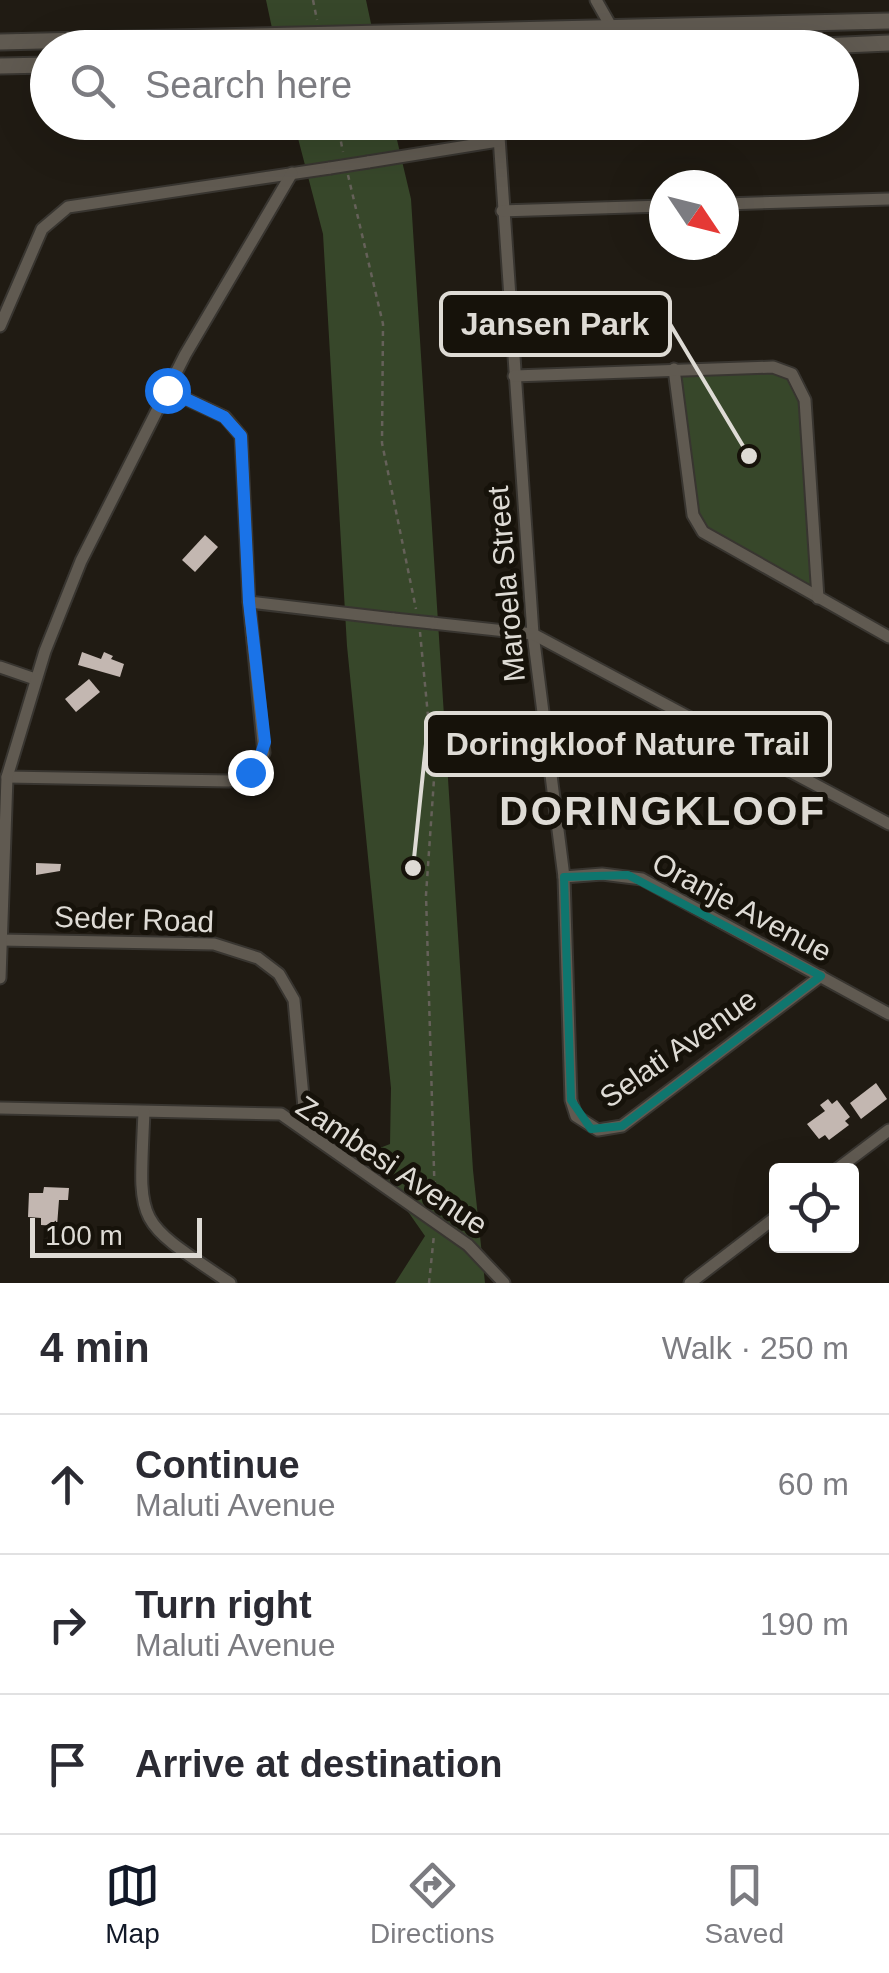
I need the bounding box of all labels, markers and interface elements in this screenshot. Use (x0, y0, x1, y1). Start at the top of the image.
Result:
search box (30, 30, 859, 140)
icon: search (65, 58, 120, 113)
text: Search here (145, 64, 352, 106)
north arrow (649, 170, 739, 260)
callout: Jansen Park (441, 293, 670, 355)
text: Jansen Park (461, 306, 649, 342)
route start (145, 368, 191, 414)
street label: Maroela Street (481, 484, 531, 683)
callout: Doringkloof Nature Trail (426, 713, 830, 775)
text: Doringkloof Nature Trail (446, 726, 810, 762)
route end (228, 750, 274, 796)
district label: DORINGKLOOF (499, 789, 827, 833)
street label: Oranje Avenue (647, 846, 837, 968)
street label: Seder Road (53, 900, 215, 938)
street label: Selati Avenue (594, 982, 762, 1114)
street label: Zambesi Avenue (290, 1089, 494, 1241)
map controls (769, 1163, 859, 1253)
button: locate (769, 1163, 859, 1253)
scale bar (30, 1213, 202, 1258)
text: 100 m (45, 1220, 123, 1251)
text: 4 min (40, 1324, 150, 1371)
text: Walk · 250 m (662, 1330, 849, 1366)
text: Continue (135, 1444, 300, 1486)
icon: ahead (40, 1457, 95, 1512)
text: 60 m (778, 1466, 849, 1502)
text: Maluti Avenue (135, 1487, 335, 1523)
text: Turn right (135, 1584, 312, 1626)
icon: right (40, 1597, 95, 1652)
text: 190 m (760, 1606, 849, 1642)
text: Maluti Avenue (135, 1627, 335, 1663)
icon: arrive (40, 1737, 95, 1792)
text: Arrive at destination (135, 1743, 502, 1785)
tab: Map (105, 1858, 160, 1950)
tab: Directions (370, 1858, 495, 1950)
tab: Saved (705, 1858, 784, 1950)

